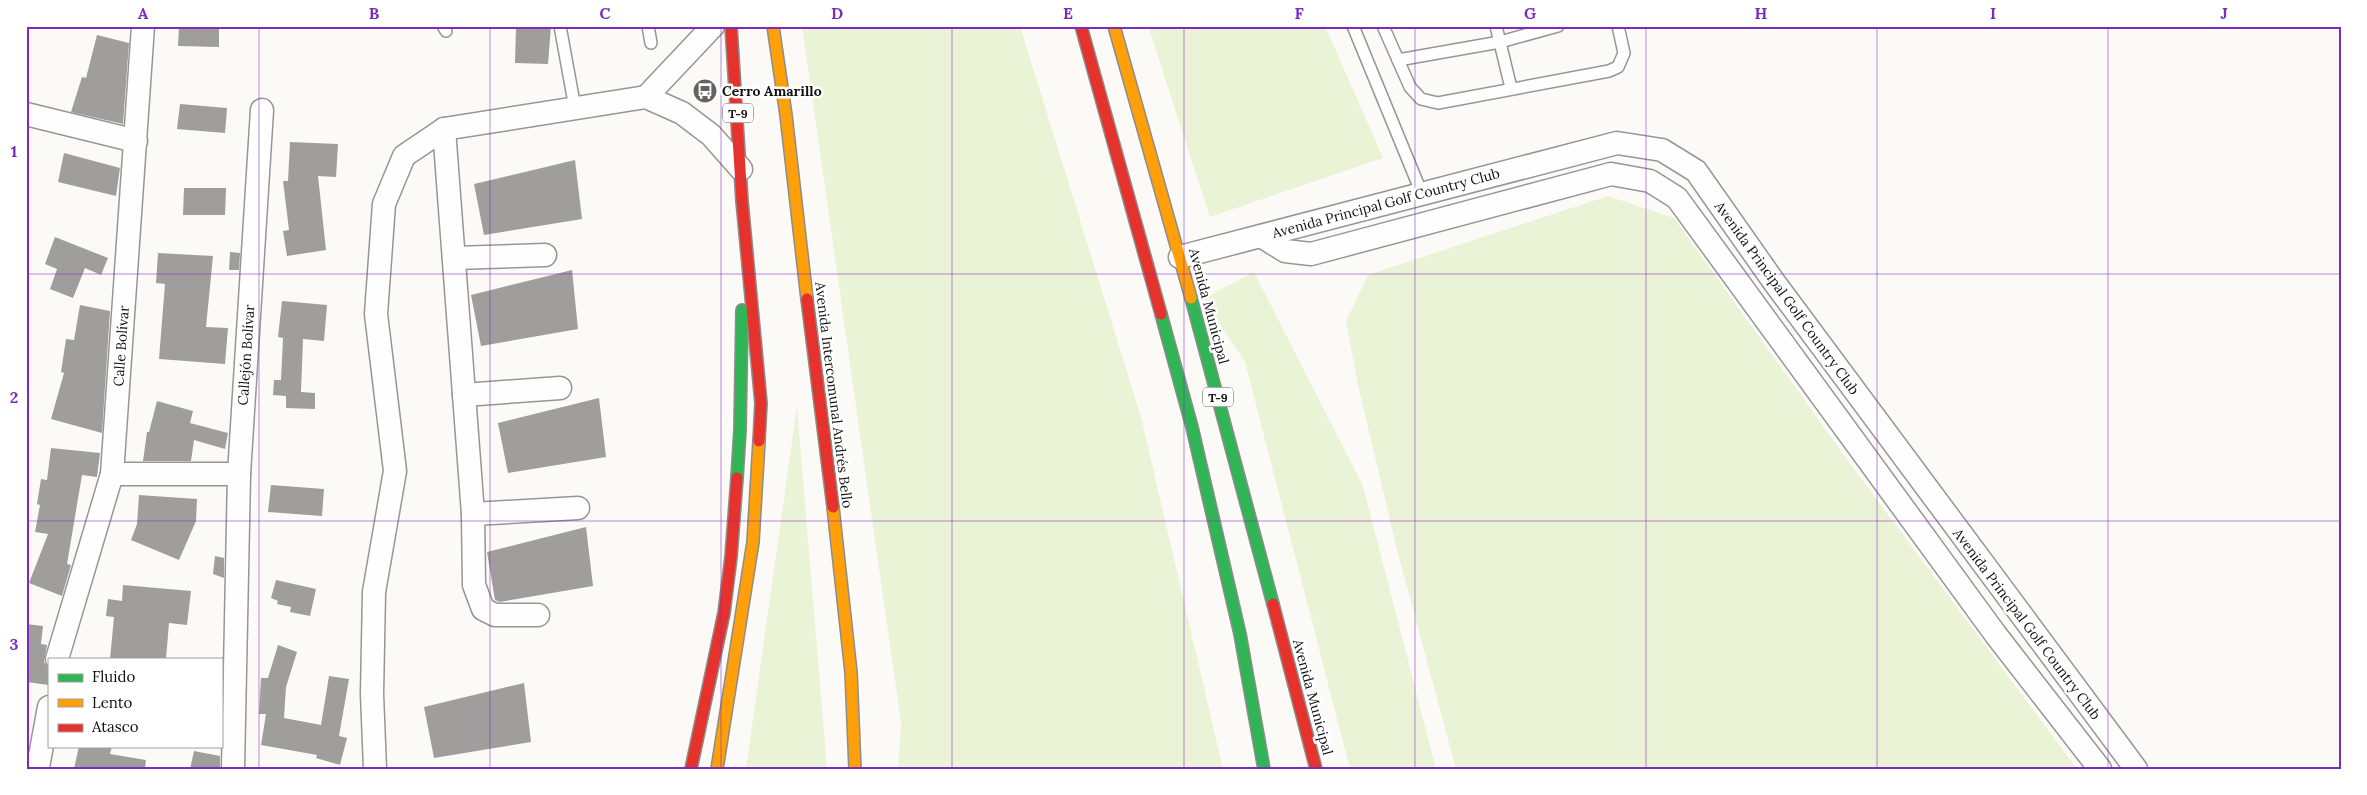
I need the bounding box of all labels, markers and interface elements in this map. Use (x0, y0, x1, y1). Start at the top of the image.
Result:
text: A (138, 3, 149, 23)
text: B (369, 3, 380, 23)
text: C (599, 3, 611, 23)
text: D (831, 3, 843, 23)
text: E (1063, 3, 1073, 23)
text: F (1294, 3, 1304, 23)
text: G (1524, 3, 1536, 23)
text: H (1755, 3, 1768, 23)
text: I (1990, 3, 1996, 23)
text: J (2220, 3, 2228, 23)
bus stop icon: Cerro Amarillo (692, 78, 718, 104)
place label: Cerro Amarillo (722, 82, 822, 100)
road number: T-9 (723, 104, 753, 122)
text: 1 (11, 141, 17, 161)
street label: Avenida Principal Golf Country Club (1269, 164, 1502, 242)
street label: Avenida Principal Golf Country Club (1710, 197, 1863, 398)
street label: Avenida Municipal (1185, 245, 1233, 366)
street label: Avenida Intercomunal Andrés Bello (811, 280, 857, 509)
street label: Callejón Bolívar (233, 304, 259, 406)
street label: Calle Bolívar (109, 305, 133, 387)
text: 2 (10, 387, 18, 407)
road number: T-9 (1203, 388, 1233, 407)
street label: Avenida Principal Golf Country Club (1949, 524, 2105, 723)
text: 3 (10, 634, 19, 654)
street label: Avenida Municipal (1289, 636, 1337, 757)
legend (48, 658, 222, 748)
text: Fluido (92, 667, 135, 686)
text: Lento (92, 693, 133, 712)
text: Atasco (91, 717, 139, 736)

